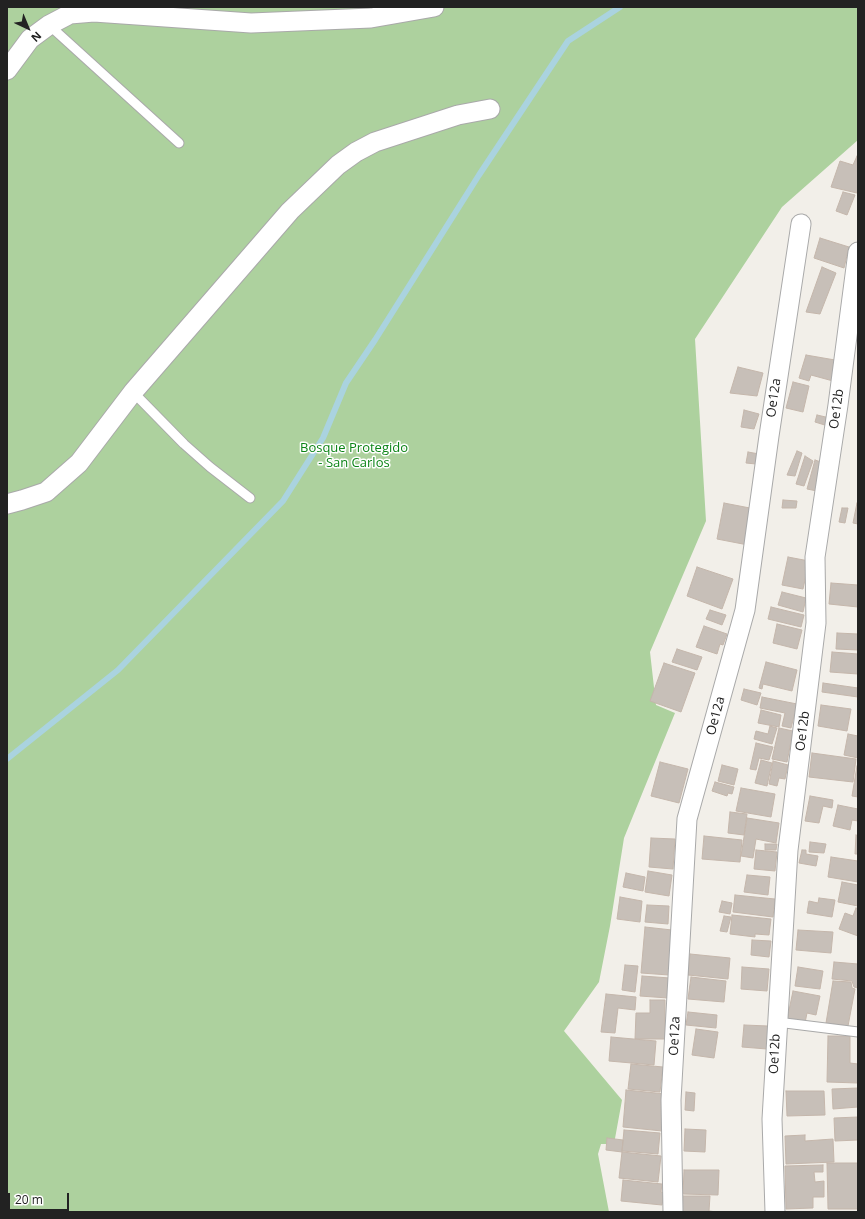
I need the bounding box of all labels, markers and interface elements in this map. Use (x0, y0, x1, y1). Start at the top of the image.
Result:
north arrow (8, 8, 48, 48)
text: N (28, 28, 45, 45)
street label: Oe12a (764, 377, 784, 419)
street label: Oe12b (826, 388, 848, 430)
park label: Bosque Protegido - San Carlos (300, 440, 408, 471)
street label: Oe12a (703, 695, 729, 737)
street label: Oe12b (793, 710, 813, 752)
street label: Oe12a (666, 1016, 684, 1056)
street label: Oe12b (766, 1034, 784, 1074)
scale bar (10, 1185, 71, 1211)
text: 20 m (15, 1191, 43, 1208)

